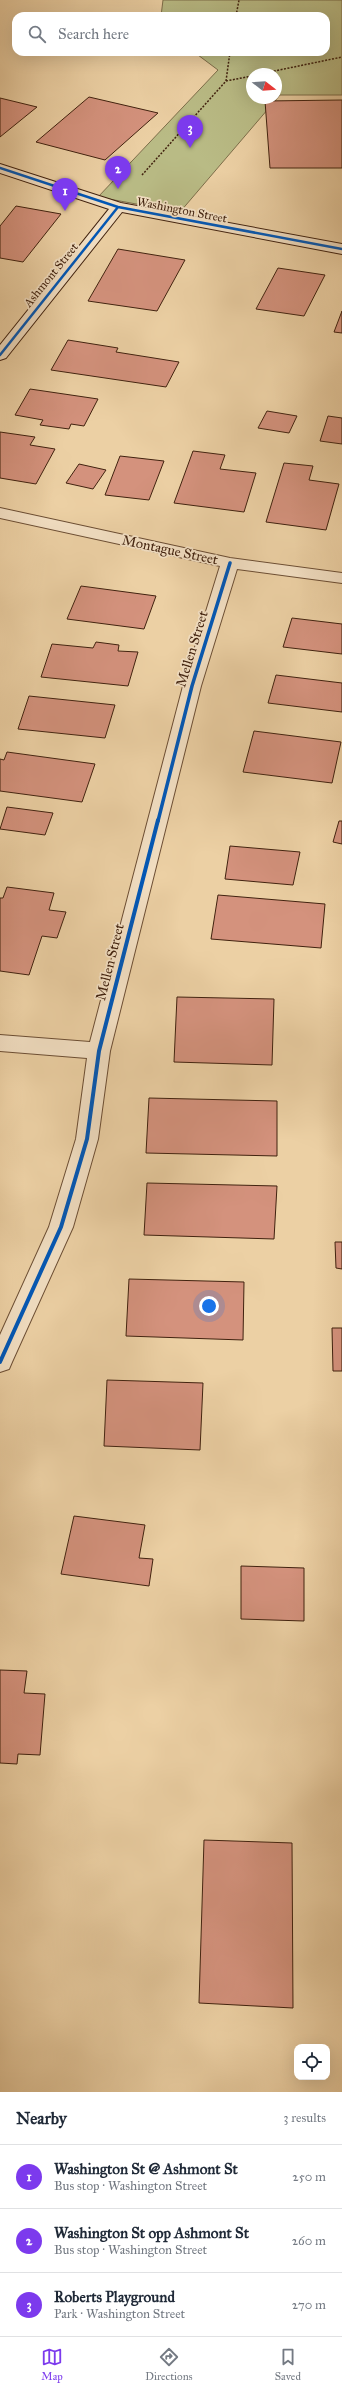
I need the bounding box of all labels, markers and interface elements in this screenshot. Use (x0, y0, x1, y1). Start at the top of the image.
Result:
search box (12, 12, 330, 56)
icon: search (26, 23, 48, 45)
text: Search here (58, 25, 129, 43)
north arrow (246, 68, 282, 104)
pin: 3 (177, 115, 203, 148)
pin: 2 (105, 156, 131, 189)
pin: 1 (52, 178, 78, 211)
street label: Washington Street (136, 194, 229, 227)
street label: Ashmont Street (20, 240, 82, 311)
street label: Montague Street (121, 532, 220, 568)
street label: Mellen Street (172, 609, 212, 689)
street label: Mellen Street (92, 922, 128, 1002)
your location (199, 1296, 219, 1316)
map controls (294, 2044, 330, 2080)
button: locate (294, 2044, 330, 2080)
text: Nearby (16, 2108, 67, 2129)
text: 3 results (283, 2110, 326, 2126)
text: Washington St @ Ashmont St (54, 2160, 238, 2178)
text: 1 (26, 2169, 32, 2185)
text: 250 m (292, 2169, 326, 2185)
text: Bus stop · Washington Street (54, 2178, 207, 2194)
text: Washington St opp Ashmont St (54, 2224, 249, 2242)
text: 2 (26, 2233, 32, 2249)
text: 260 m (292, 2233, 326, 2249)
text: Bus stop · Washington Street (54, 2242, 207, 2258)
text: Roberts Playground (54, 2288, 175, 2306)
text: 3 (26, 2297, 32, 2313)
text: 270 m (292, 2297, 326, 2313)
text: Park · Washington Street (54, 2306, 185, 2322)
tab: Map (41, 2346, 63, 2383)
tab: Directions (145, 2346, 193, 2383)
tab: Saved (275, 2346, 301, 2383)

